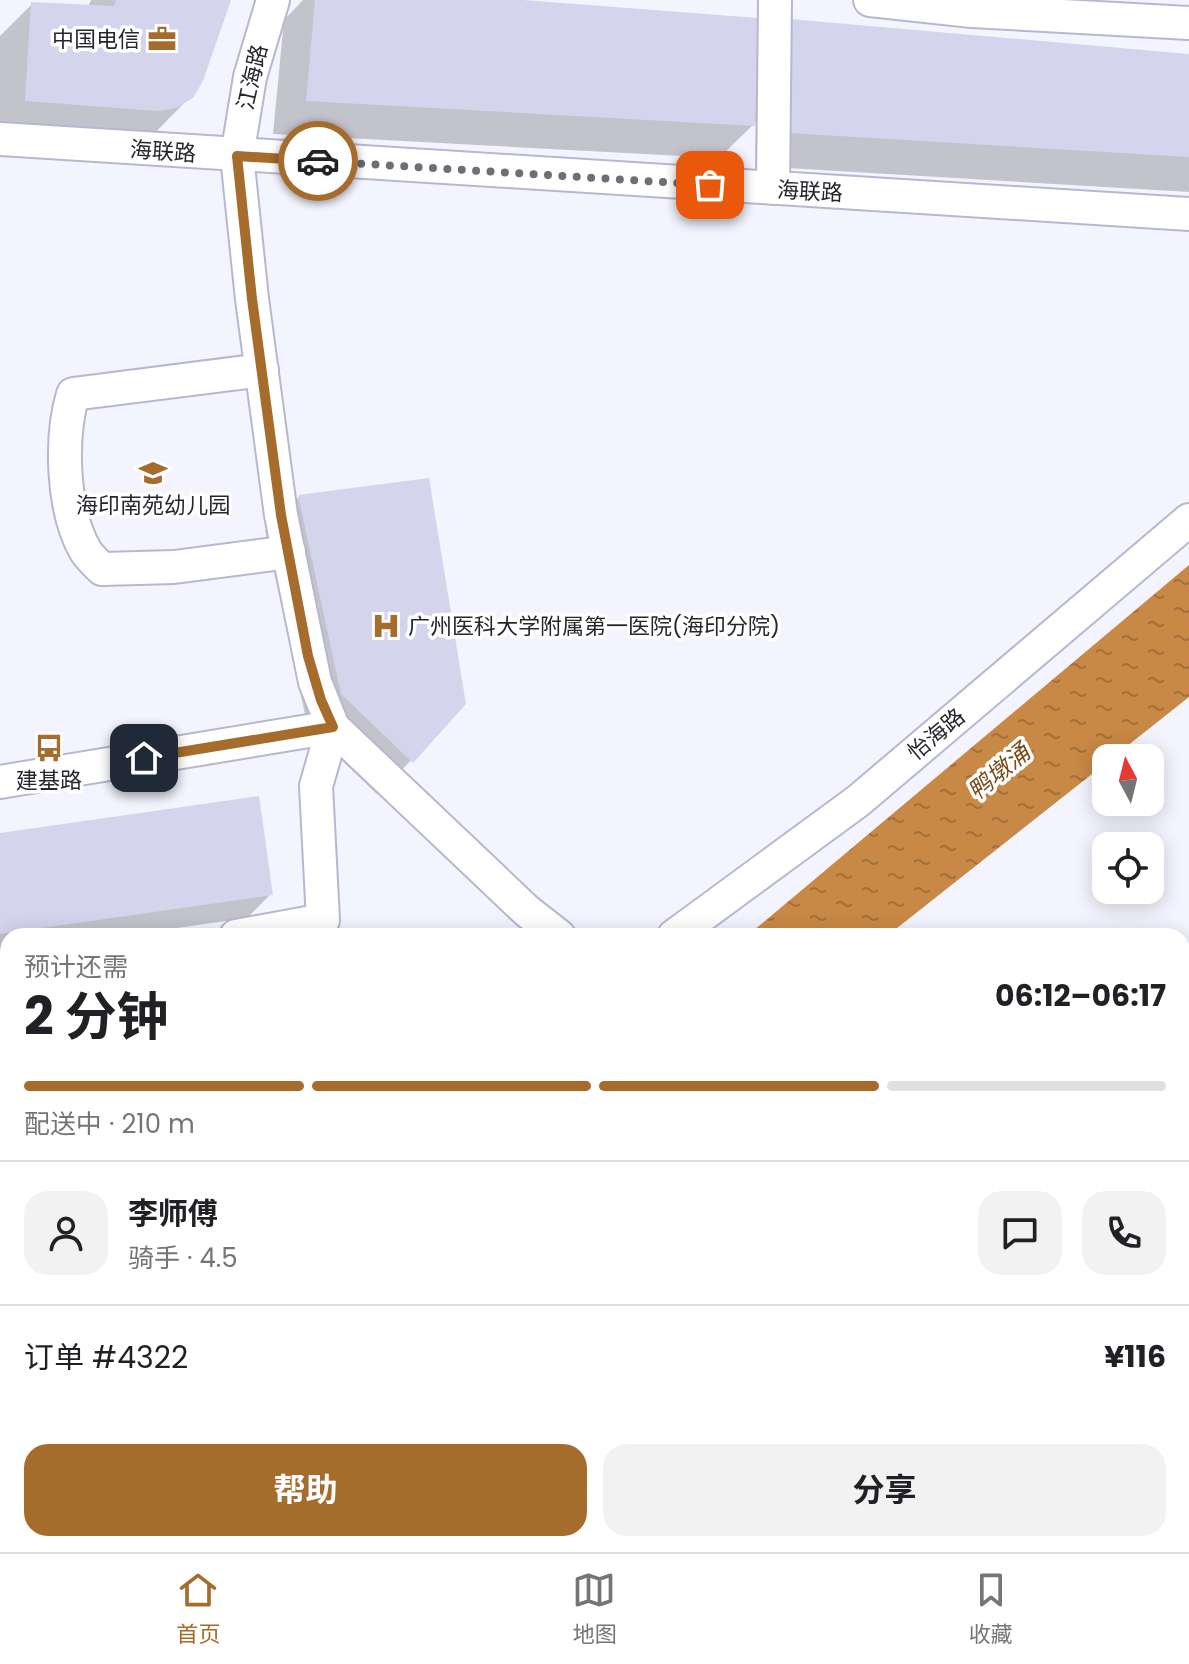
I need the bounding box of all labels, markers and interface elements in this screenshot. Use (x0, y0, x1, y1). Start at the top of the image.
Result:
place label: 中国电信 (52, 24, 140, 55)
office icon: 中国电信 (147, 24, 177, 54)
street label: 江海路 (230, 41, 275, 113)
courier (278, 121, 358, 201)
street label: 海联路 (129, 134, 197, 169)
icon: car (296, 139, 340, 183)
pin (676, 151, 744, 219)
icon: bag (688, 163, 732, 207)
street label: 海联路 (776, 174, 844, 209)
school or university icon: 海印南苑幼儿园 (138, 458, 168, 488)
place label: 海印南苑幼儿园 (76, 490, 230, 521)
hospital icon: 广州医科大学附属第一医院(海印分院) (371, 611, 401, 641)
place label: 广州医科大学附属第一医院(海印分院) (408, 611, 780, 642)
street label: 怡海路 (901, 701, 972, 767)
pin (110, 724, 178, 792)
bus stop icon: 建基路 (34, 733, 64, 763)
water label: 鸭墩涌 (960, 734, 1039, 807)
icon: home (122, 736, 166, 780)
north arrow (1092, 744, 1164, 816)
map controls (1092, 744, 1164, 904)
place label: 建基路 (16, 765, 82, 796)
button: locate (1092, 832, 1164, 904)
text: 预计还需 (24, 949, 128, 985)
text: 06:12–06:17 (995, 974, 1166, 1017)
text: 2 分钟 (24, 980, 169, 1053)
text: 配送中 · 210 m (24, 1106, 195, 1142)
button: person (24, 1191, 108, 1275)
button: chat (978, 1191, 1062, 1275)
button: phone (1082, 1191, 1166, 1275)
text: 李师傅 (128, 1192, 218, 1235)
text: 骑手 · 4.5 (128, 1240, 238, 1276)
text: ¥116 (1104, 1335, 1166, 1378)
text: 订单 #4322 (24, 1336, 188, 1379)
button: 帮助 (24, 1444, 587, 1536)
button: 分享 (603, 1444, 1166, 1536)
tab: 首页 (176, 1568, 220, 1651)
tab: 地图 (572, 1568, 617, 1651)
tab: 收藏 (969, 1568, 1013, 1651)

